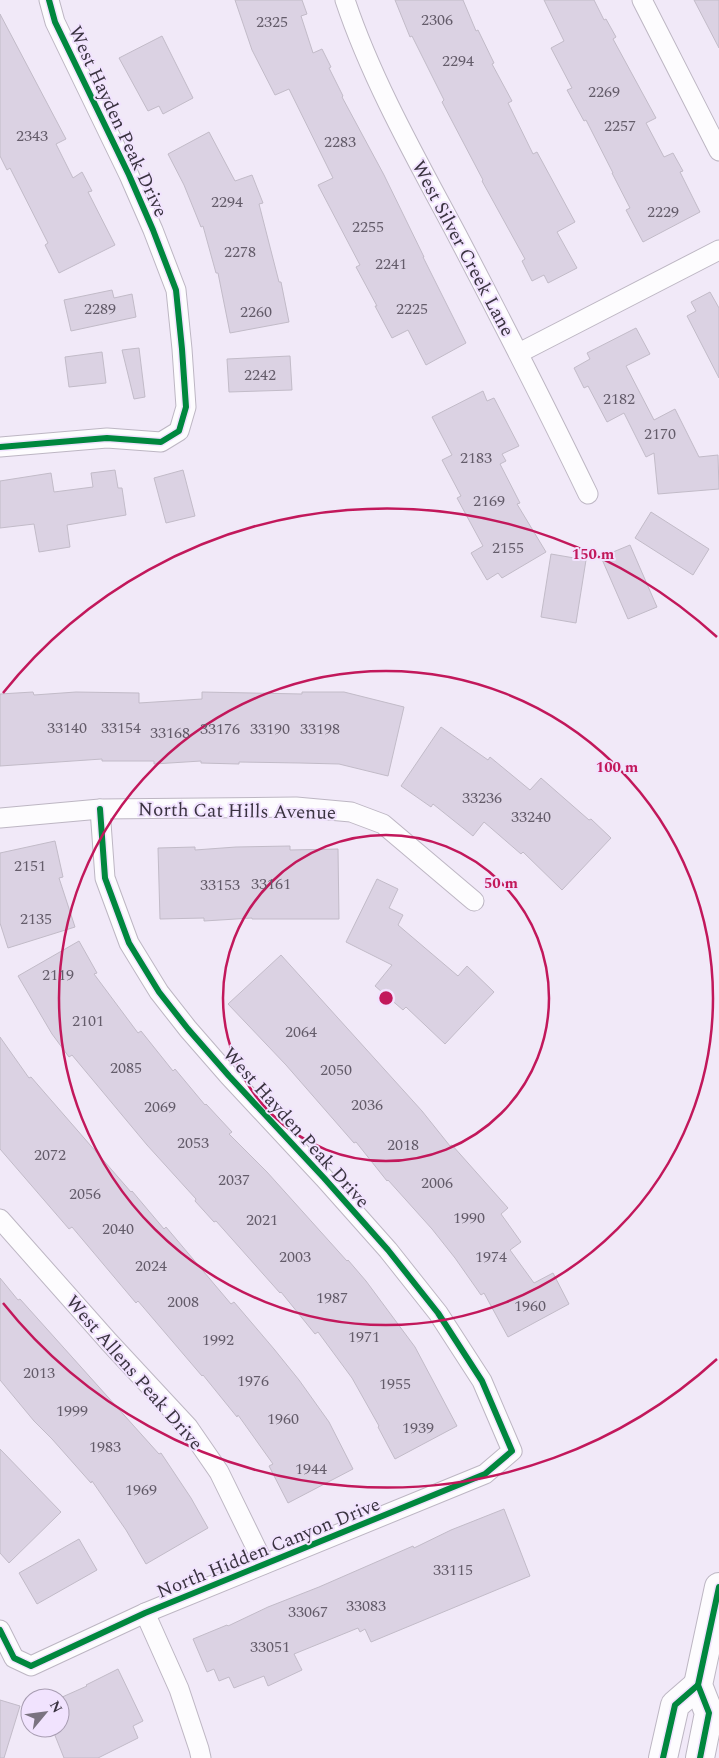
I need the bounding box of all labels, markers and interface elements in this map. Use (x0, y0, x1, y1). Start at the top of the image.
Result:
house number: 2306 (421, 8, 453, 32)
house number: 2325 (256, 10, 288, 34)
street label: West Hayden Peak Drive (60, 21, 175, 222)
house number: 2294 (442, 49, 474, 73)
house number: 2269 (588, 80, 620, 104)
house number: 2257 (604, 114, 636, 138)
house number: 2343 (16, 124, 48, 148)
house number: 2283 (324, 130, 356, 154)
street label: West Silver Creek Lane (404, 155, 521, 342)
house number: 2294 (211, 190, 243, 214)
house number: 2229 (647, 200, 679, 224)
house number: 2255 (352, 215, 384, 239)
house number: 2278 (224, 240, 256, 264)
house number: 2241 (375, 252, 407, 276)
house number: 2289 (84, 297, 116, 321)
house number: 2225 (396, 297, 428, 321)
house number: 2260 (240, 300, 272, 324)
house number: 2242 (244, 363, 276, 387)
house number: 2182 (603, 387, 635, 411)
house number: 2170 (644, 422, 676, 446)
house number: 2183 (460, 446, 492, 470)
house number: 2169 (473, 489, 505, 513)
house number: 2155 (492, 536, 524, 560)
text: 150 m (572, 543, 615, 566)
house number: 33140 (47, 716, 87, 740)
house number: 33154 (101, 716, 141, 740)
house number: 33176 (200, 717, 240, 741)
house number: 33190 (250, 717, 290, 741)
house number: 33198 (300, 717, 340, 741)
house number: 33168 (150, 721, 190, 745)
text: 100 m (596, 756, 639, 779)
house number: 33236 (462, 786, 502, 810)
street label: North Cat Hills Avenue (138, 795, 336, 828)
house number: 33240 (511, 805, 551, 829)
house number: 2151 (14, 854, 46, 878)
house number: 33161 (251, 872, 291, 896)
text: 50 m (484, 872, 519, 895)
house number: 33153 (200, 873, 240, 897)
house number: 2135 (20, 907, 52, 931)
house number: 2119 (42, 963, 74, 987)
centre of rings (377, 989, 395, 1007)
house number: 2101 (72, 1009, 104, 1033)
house number: 2064 (285, 1020, 317, 1044)
street label: West Hayden Peak Drive (215, 1041, 376, 1215)
house number: 2085 (110, 1056, 142, 1080)
house number: 2050 (320, 1058, 352, 1082)
house number: 2036 (351, 1093, 383, 1117)
house number: 2069 (144, 1095, 176, 1119)
house number: 2053 (177, 1131, 209, 1155)
house number: 2018 (387, 1133, 419, 1157)
house number: 2072 (34, 1143, 66, 1167)
house number: 2037 (218, 1168, 250, 1192)
house number: 2006 (421, 1171, 453, 1195)
house number: 2056 (69, 1182, 101, 1206)
house number: 1990 (453, 1206, 485, 1230)
house number: 2021 (246, 1208, 278, 1232)
house number: 2040 (102, 1217, 134, 1241)
house number: 2003 (279, 1245, 311, 1269)
house number: 1974 (475, 1245, 507, 1269)
house number: 2024 (135, 1254, 167, 1278)
house number: 1987 (316, 1286, 348, 1310)
street label: West Allens Peak Drive (58, 1289, 210, 1457)
house number: 2008 (167, 1290, 199, 1314)
house number: 1960 (514, 1294, 546, 1318)
house number: 1971 (348, 1325, 380, 1349)
house number: 1992 (202, 1328, 234, 1352)
house number: 2013 (23, 1361, 55, 1385)
house number: 1976 (237, 1369, 269, 1393)
house number: 1955 (379, 1372, 411, 1396)
house number: 1999 (56, 1399, 88, 1423)
house number: 1960 (267, 1407, 299, 1431)
house number: 1939 (402, 1416, 434, 1440)
house number: 1983 (89, 1435, 121, 1459)
house number: 1944 (295, 1457, 327, 1481)
house number: 1969 (125, 1478, 157, 1502)
street label: North Hidden Canyon Drive (152, 1490, 385, 1607)
house number: 33115 (433, 1558, 473, 1582)
house number: 33083 (346, 1594, 386, 1618)
house number: 33067 (288, 1600, 328, 1624)
house number: 33051 (250, 1635, 290, 1659)
north arrow (20, 1688, 70, 1738)
text: N (44, 1697, 68, 1717)

